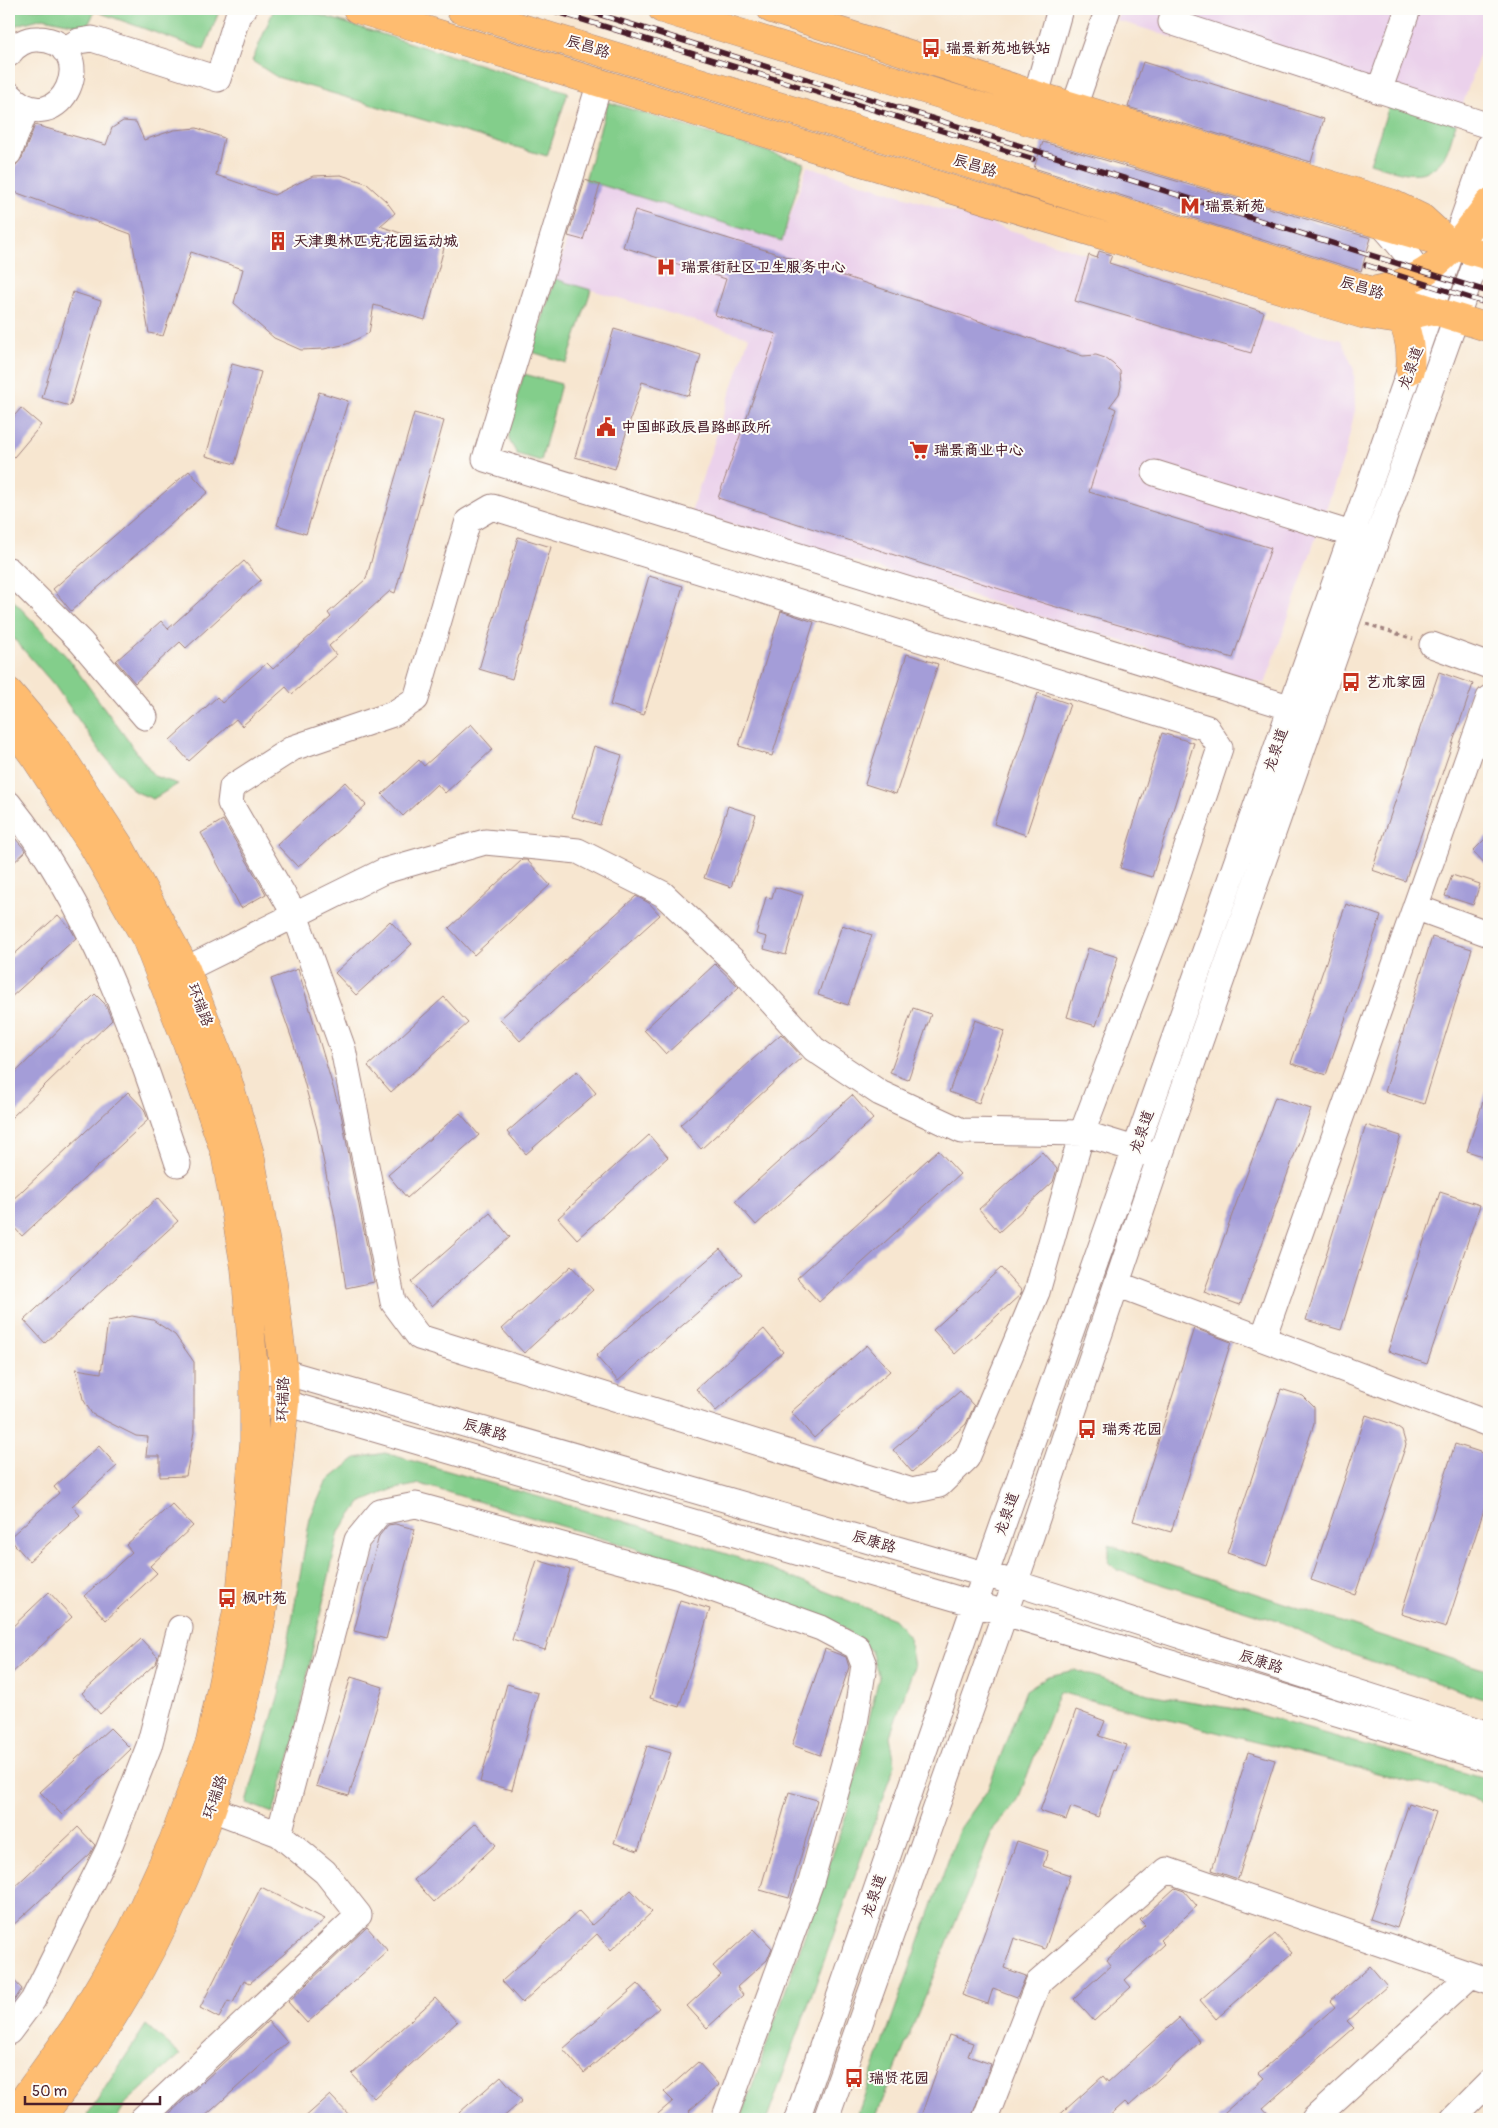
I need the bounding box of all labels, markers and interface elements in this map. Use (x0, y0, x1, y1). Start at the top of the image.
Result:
street label: 辰昌路 (564, 31, 612, 63)
bus stop icon: 瑞景新苑地铁站 (920, 37, 942, 59)
place label: 瑞景新苑地铁站 (946, 39, 1051, 58)
street label: 辰昌路 (951, 150, 999, 182)
metro station icon: 瑞景新苑 (1179, 195, 1201, 217)
place label: 瑞景新苑 (1205, 197, 1265, 216)
building icon: 天津奥林匹克花园运动城 (267, 230, 289, 252)
place label: 天津奥林匹克花园运动城 (293, 232, 458, 251)
hospital icon: 瑞景街社区卫生服务中心 (655, 256, 677, 278)
place label: 瑞景街社区卫生服务中心 (681, 258, 846, 277)
street label: 辰昌路 (1338, 272, 1386, 304)
street label: 龙泉道 (1394, 344, 1428, 392)
public building icon: 中国邮政辰昌路邮政所 (595, 416, 617, 438)
place label: 中国邮政辰昌路邮政所 (621, 418, 771, 437)
supermarket icon: 瑞景商业中心 (908, 439, 930, 461)
place label: 瑞景商业中心 (934, 441, 1024, 460)
bus stop icon: 艺术家园 (1340, 671, 1362, 693)
place label: 艺术家园 (1366, 673, 1426, 692)
street label: 龙泉道 (1260, 726, 1292, 774)
street label: 环瑞路 (183, 981, 217, 1029)
street label: 龙泉道 (1126, 1108, 1158, 1156)
street label: 环瑞路 (273, 1376, 293, 1422)
street label: 辰康路 (461, 1415, 509, 1445)
bus stop icon: 瑞秀花园 (1076, 1418, 1098, 1440)
place label: 瑞秀花园 (1102, 1420, 1162, 1439)
street label: 龙泉道 (991, 1490, 1023, 1538)
street label: 辰康路 (850, 1527, 898, 1557)
bus stop icon: 枫叶苑 (216, 1587, 238, 1609)
place label: 枫叶苑 (242, 1589, 287, 1608)
street label: 辰康路 (1237, 1646, 1285, 1678)
street label: 环瑞路 (199, 1773, 231, 1821)
street label: 龙泉道 (858, 1872, 890, 1920)
bus stop icon: 瑞贤花园 (843, 2067, 865, 2089)
place label: 瑞贤花园 (869, 2069, 929, 2088)
scale bar (25, 2073, 160, 2105)
text: 50 m (32, 2082, 67, 2101)

